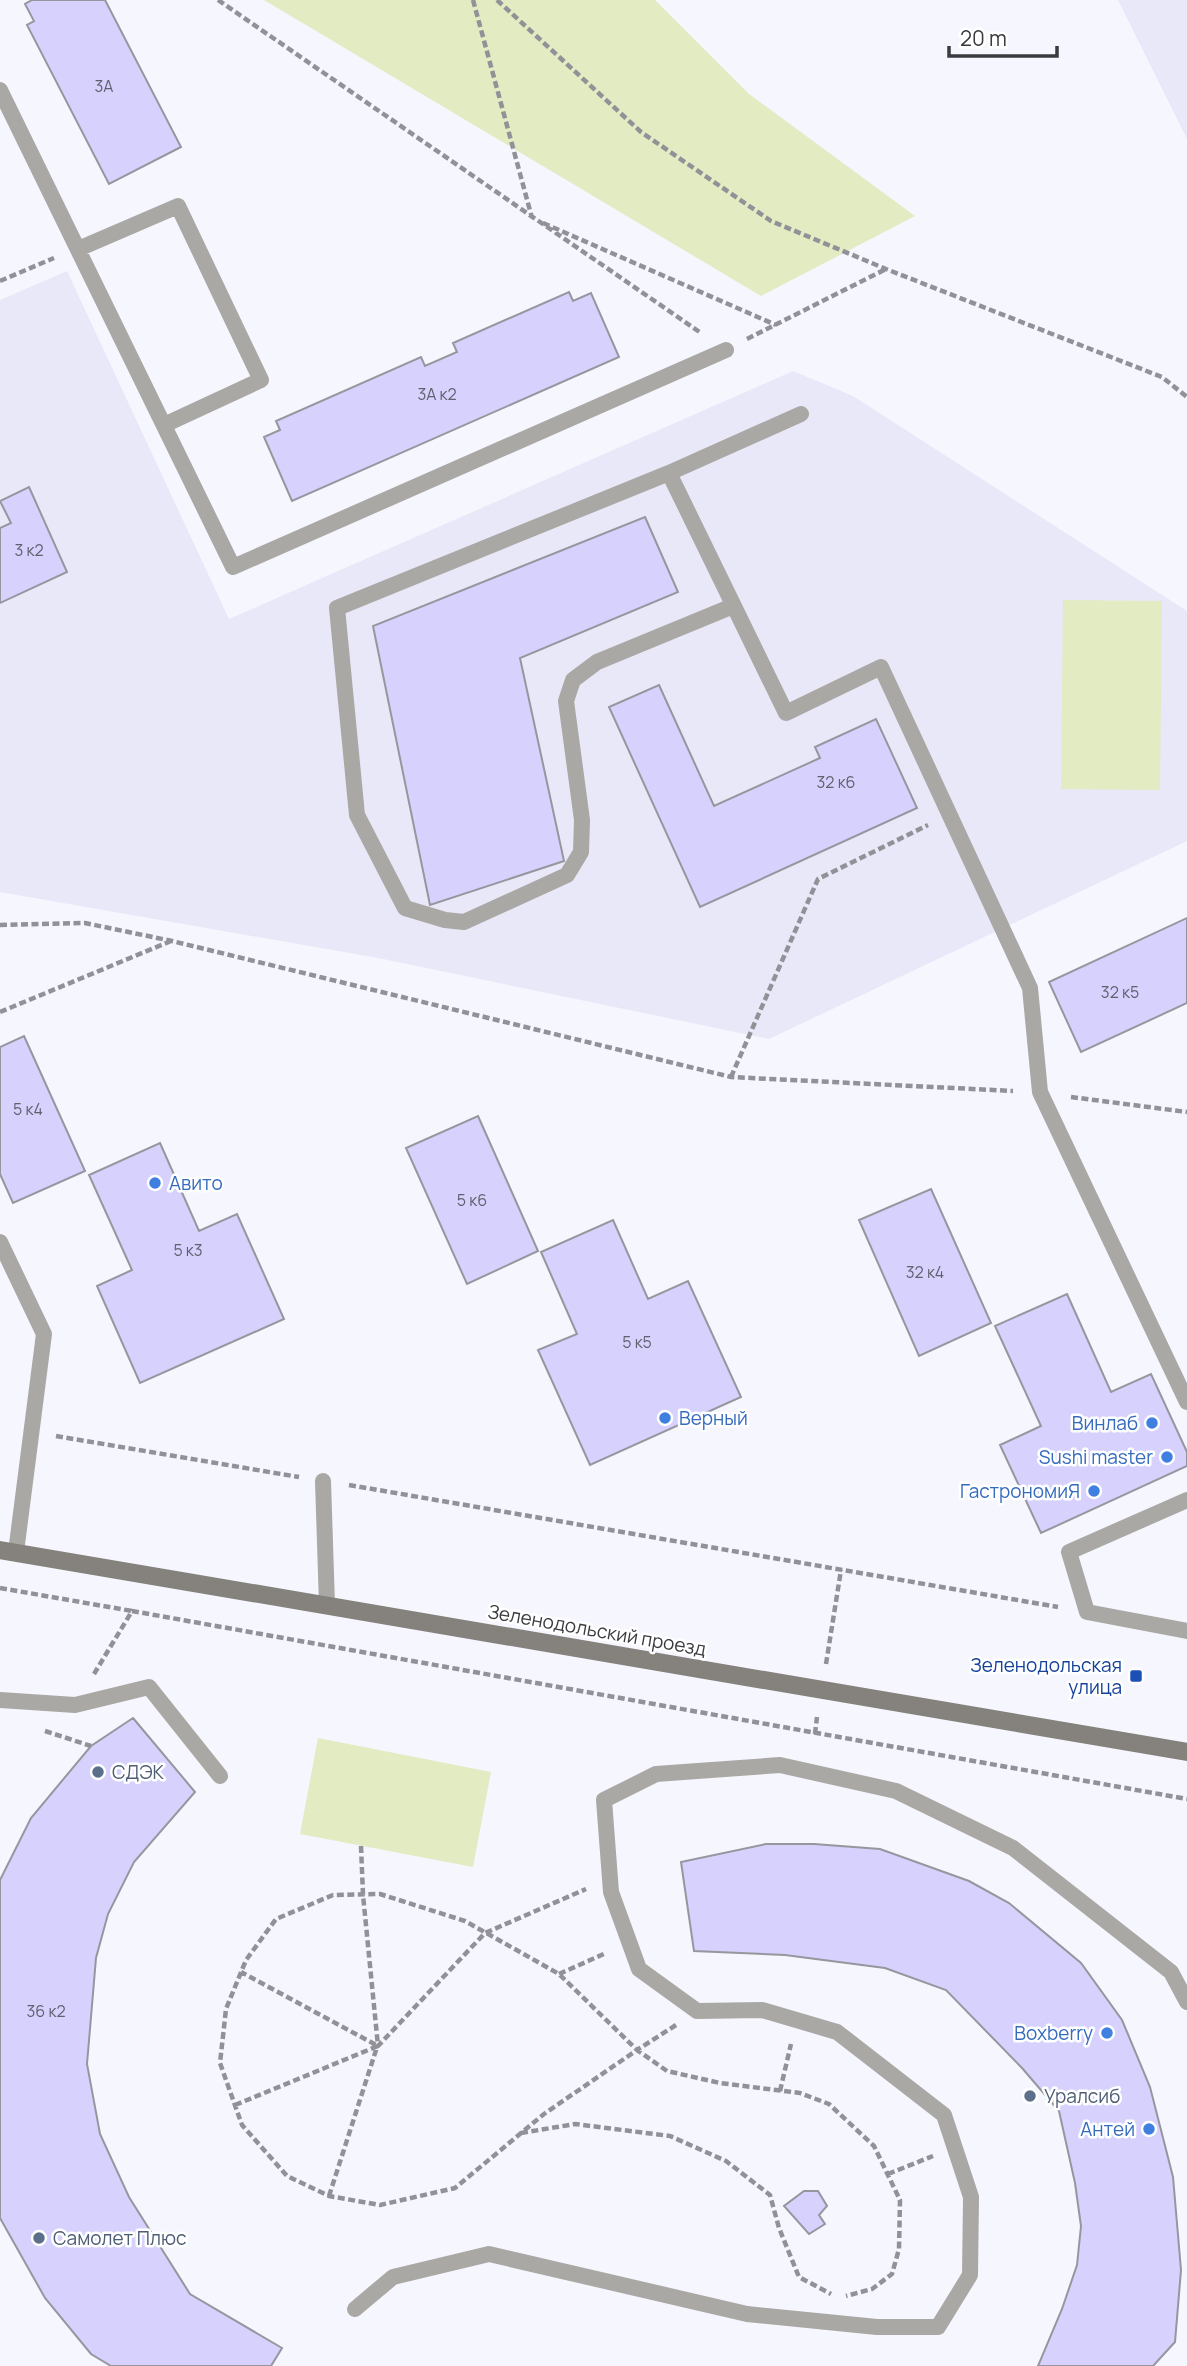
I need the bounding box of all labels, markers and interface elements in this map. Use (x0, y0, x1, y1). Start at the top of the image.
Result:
scale bar (949, 14, 1058, 58)
text: 20 m (960, 24, 1007, 52)
house number: 3А (95, 75, 113, 97)
house number: 3А к2 (417, 383, 457, 405)
house number: 3 к2 (14, 539, 44, 561)
house number: 32 к6 (816, 771, 856, 793)
house number: 32 к5 (1101, 981, 1139, 1003)
house number: 5 к4 (13, 1098, 43, 1120)
place label: Авито (169, 1170, 223, 1196)
marker: Авито (147, 1175, 163, 1191)
house number: 5 к6 (457, 1189, 487, 1211)
house number: 5 к3 (173, 1239, 203, 1261)
house number: 32 к4 (906, 1261, 944, 1283)
house number: 5 к5 (622, 1331, 652, 1353)
place label: Верный (679, 1405, 748, 1431)
marker: Верный (657, 1410, 673, 1426)
place label: Винлаб (1072, 1410, 1138, 1436)
marker: Винлаб (1144, 1415, 1160, 1431)
place label: Sushi master (1039, 1444, 1153, 1470)
marker: Sushi master (1159, 1449, 1175, 1465)
place label: ГастрономиЯ (960, 1478, 1080, 1504)
marker: ГастрономиЯ (1086, 1483, 1102, 1499)
street label: Зеленодольский проезд (486, 1598, 708, 1662)
place label: Зеленодольская улица (970, 1652, 1122, 1700)
marker: Зеленодольская улица (1128, 1668, 1144, 1684)
place label: СДЭК (112, 1759, 165, 1785)
marker: СДЭК (90, 1764, 106, 1780)
house number: 36 к2 (26, 2000, 66, 2022)
place label: Boxberry (1014, 2020, 1093, 2046)
marker: Boxberry (1099, 2025, 1115, 2041)
place label: Уралсиб (1044, 2083, 1120, 2109)
marker: Уралсиб (1022, 2088, 1038, 2104)
place label: Антей (1080, 2116, 1135, 2142)
marker: Антей (1141, 2121, 1157, 2137)
place label: Самолет Плюс (53, 2225, 186, 2251)
marker: Самолет Плюс (31, 2230, 47, 2246)

